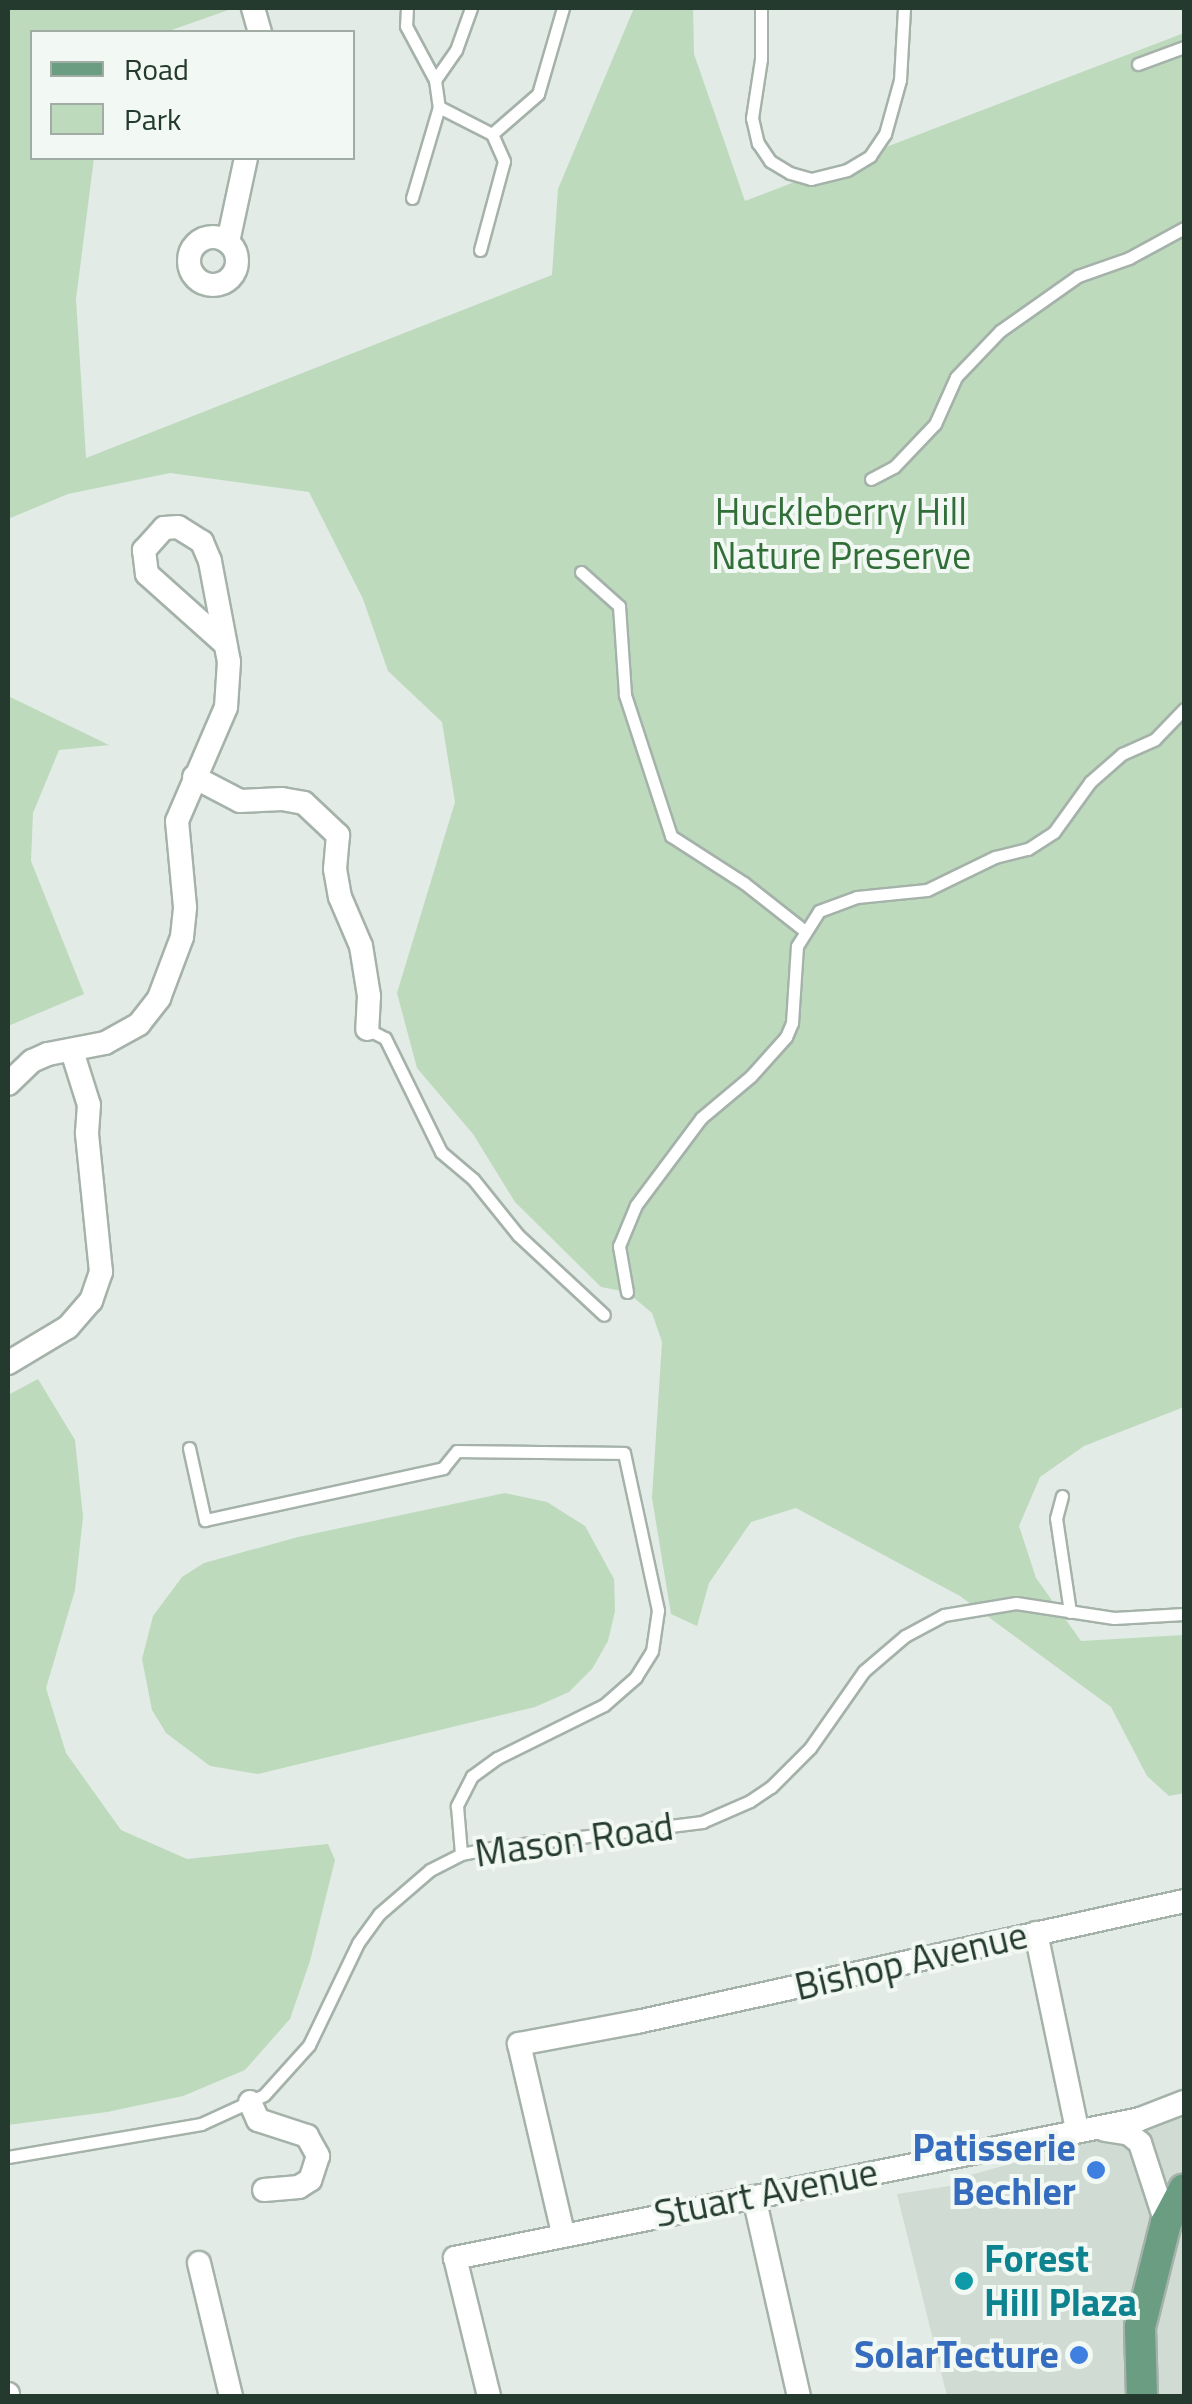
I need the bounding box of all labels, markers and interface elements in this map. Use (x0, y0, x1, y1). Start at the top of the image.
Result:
legend (30, 30, 355, 160)
text: Road (124, 46, 189, 92)
text: Park (124, 96, 181, 142)
park label: Huckleberry Hill Nature Preserve (711, 489, 971, 578)
street label: Mason Road (472, 1804, 676, 1876)
street label: Bishop Avenue (790, 1912, 1032, 2010)
place label: Patisserie Bechler (912, 2125, 1076, 2214)
street label: Stuart Avenue (650, 2149, 882, 2237)
marker: Patisserie Bechler (1085, 2159, 1107, 2181)
place label: Forest Hill Plaza (984, 2236, 1137, 2326)
marker: Forest Hill Plaza (953, 2270, 975, 2292)
place label: SolarTecture (854, 2332, 1059, 2378)
marker: SolarTecture (1068, 2344, 1090, 2366)

